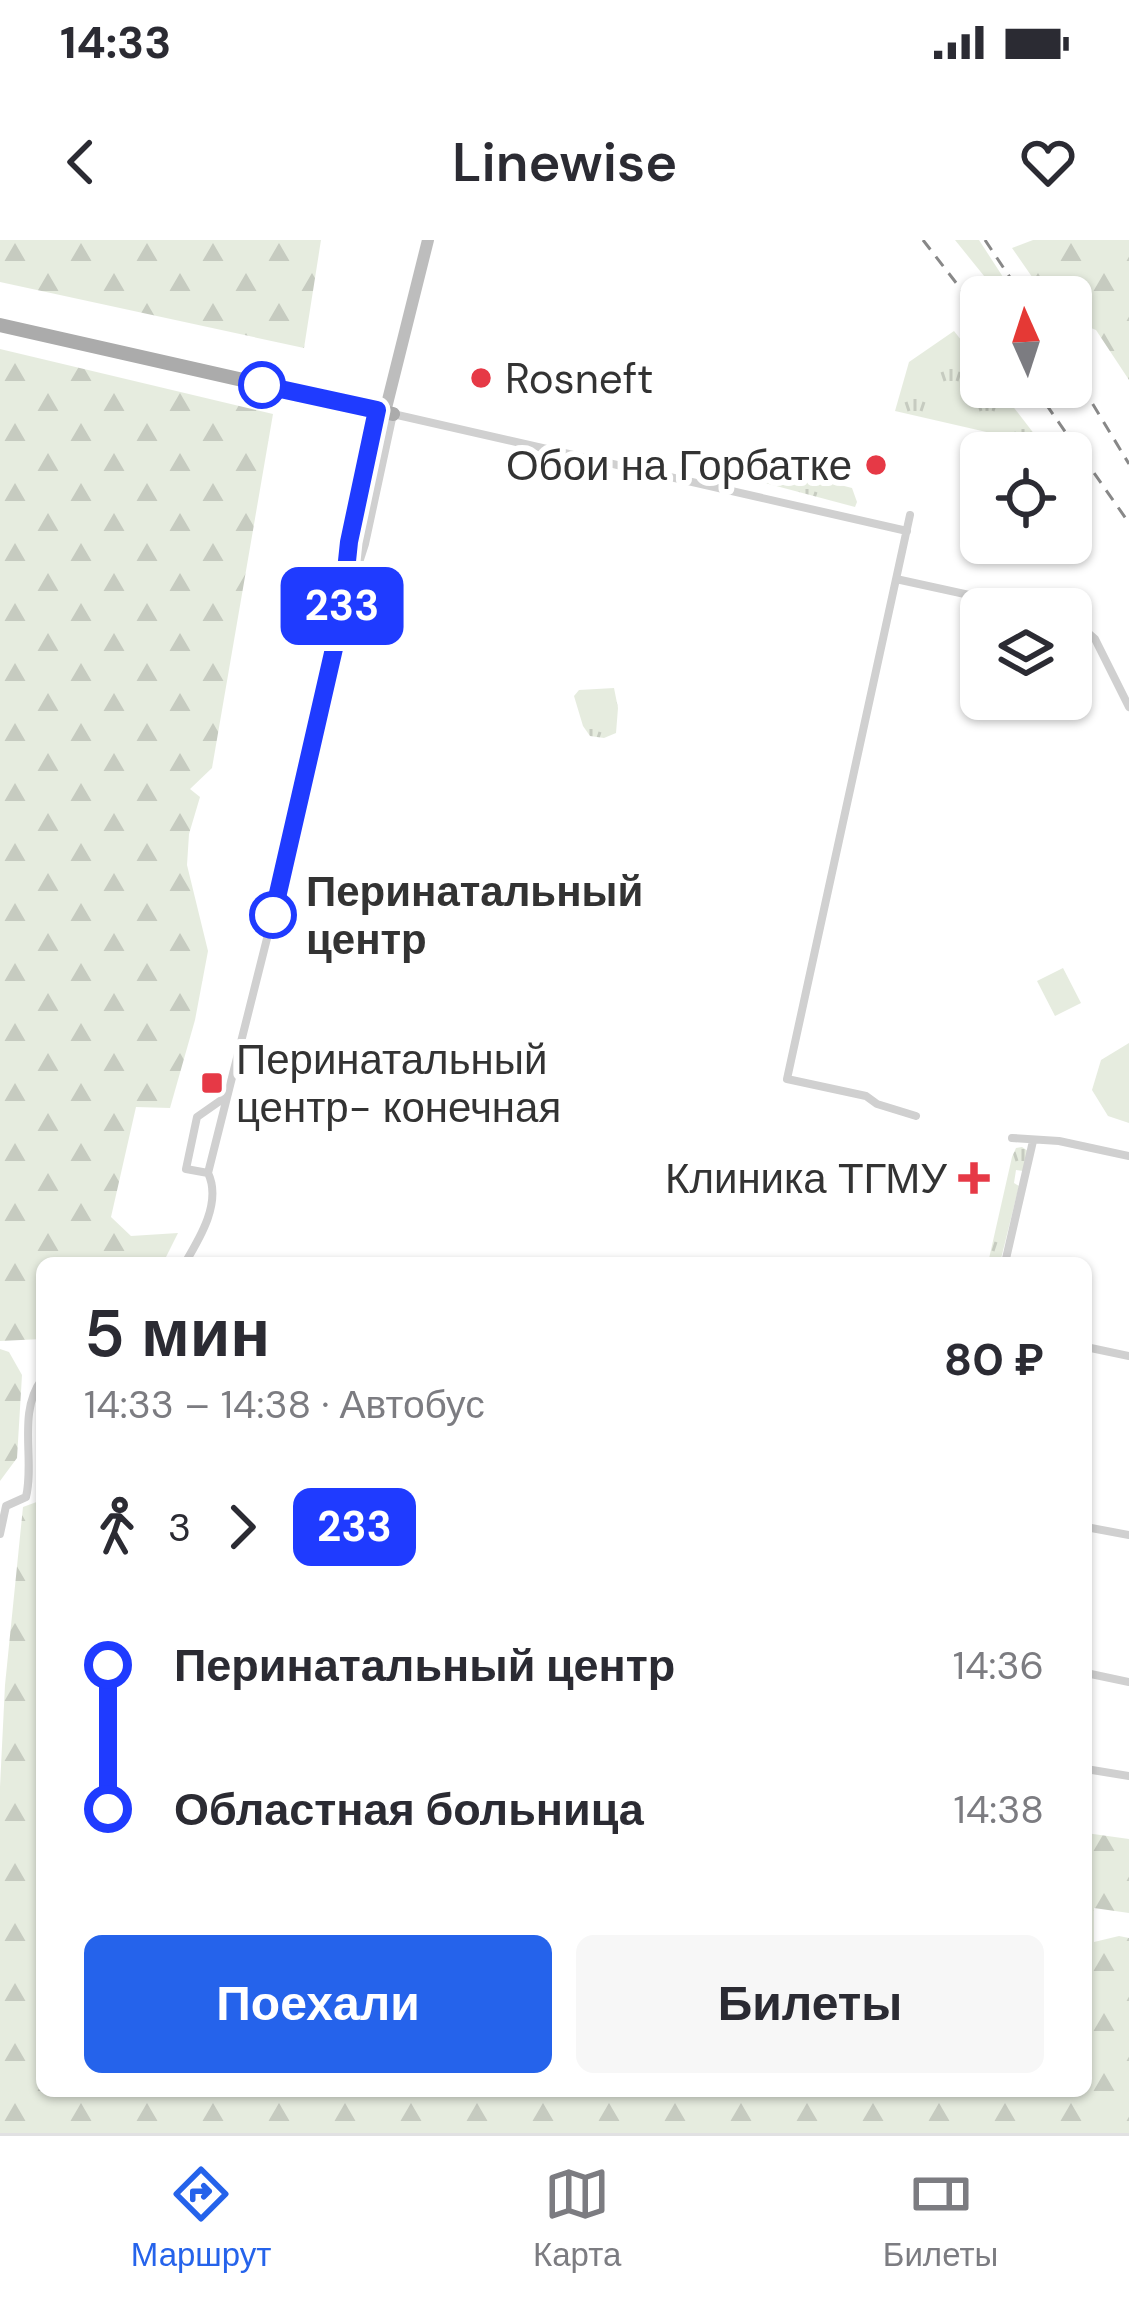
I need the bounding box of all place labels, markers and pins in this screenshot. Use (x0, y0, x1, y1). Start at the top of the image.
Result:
place label: Rosneft (505, 351, 653, 406)
unlabelled marker (240, 363, 284, 407)
marker: Rosneft (468, 365, 494, 391)
place label: Обои на Горбатке (506, 438, 852, 493)
marker: Обои на Горбатке (863, 452, 889, 478)
place label: Перинатальный центр (306, 864, 643, 967)
marker: Перинатальный центр (251, 893, 295, 937)
place label: Перинатальный центр- конечная (236, 1032, 561, 1135)
marker: Перинатальный центр- конечная (199, 1070, 225, 1096)
place label: Клиника ТГМУ (665, 1151, 947, 1206)
marker: Клиника ТГМУ (958, 1162, 990, 1194)

